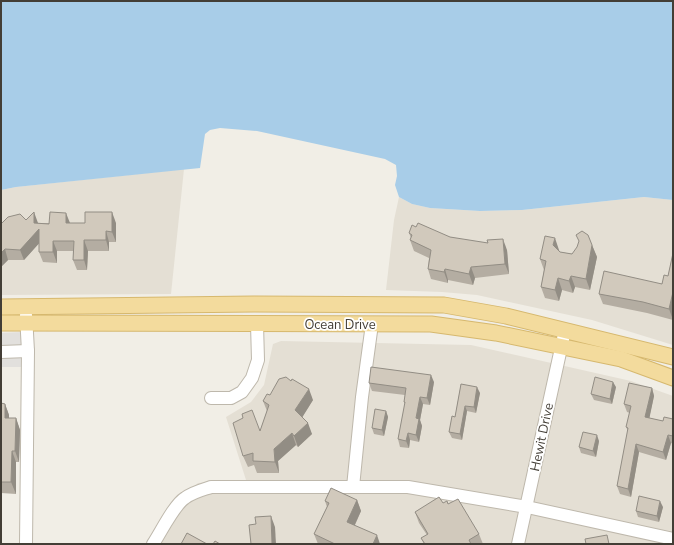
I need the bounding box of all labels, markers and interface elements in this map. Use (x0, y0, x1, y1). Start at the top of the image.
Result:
street label: Ocean Drive (304, 316, 376, 334)
street label: Hewit Drive (526, 401, 558, 473)

